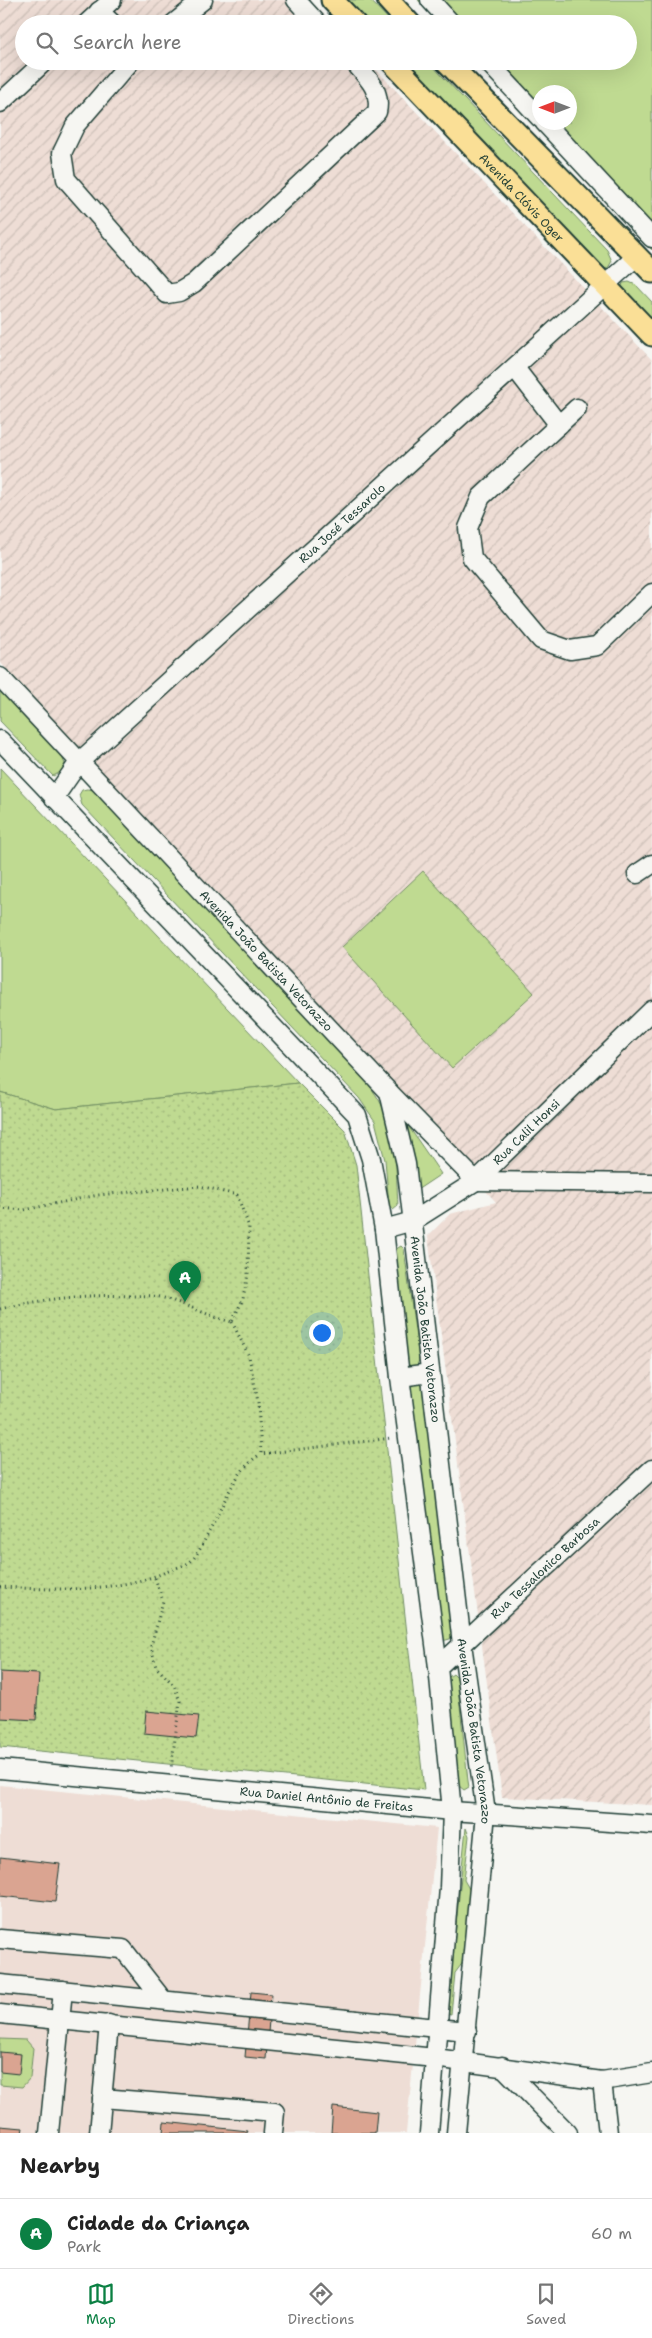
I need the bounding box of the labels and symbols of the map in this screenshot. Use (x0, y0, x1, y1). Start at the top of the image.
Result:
north arrow (532, 85, 577, 130)
street label: Avenida Clóvis Oger (475, 150, 568, 246)
street label: Rua José Tessarolo (295, 480, 389, 567)
street label: Avenida João Batista Vetorazzo (196, 887, 336, 1035)
street label: Rua Calil Honsi (489, 1096, 564, 1168)
street label: Avenida João Batista Vetorazzo (406, 1235, 444, 1423)
pin: A (169, 1261, 201, 1302)
your location (309, 1320, 335, 1346)
street label: Rua Tessalonico Barbosa (487, 1513, 604, 1622)
street label: Avenida João Batista Vetorazzo (453, 1637, 494, 1825)
street label: Rua Daniel Antônio de Freitas (239, 1783, 414, 1815)

